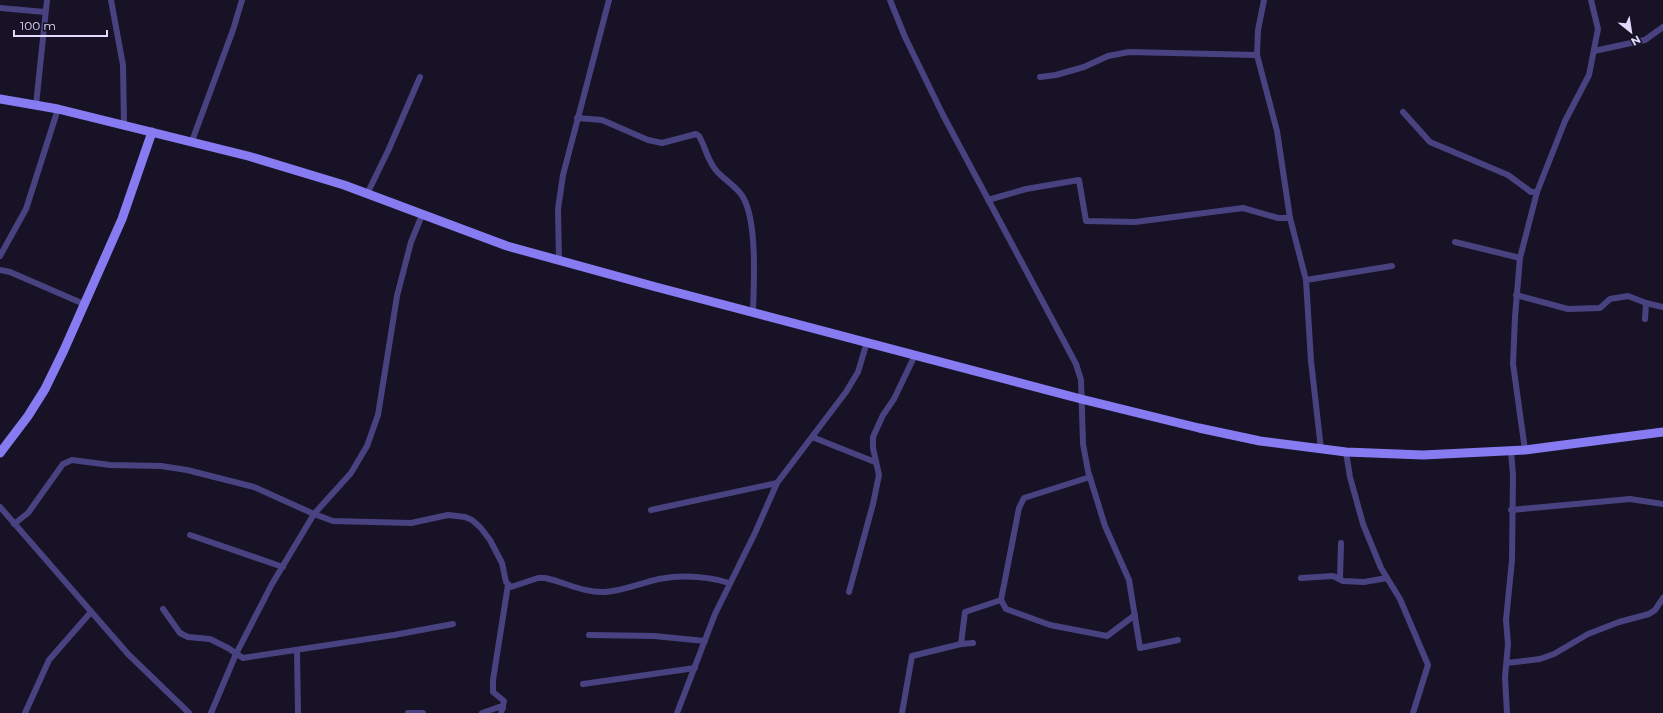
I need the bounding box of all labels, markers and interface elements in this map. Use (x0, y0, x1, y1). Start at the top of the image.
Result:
scale bar (14, 12, 107, 38)
north arrow (1611, 12, 1651, 52)
text: 100 m (20, 18, 56, 33)
text: N (1629, 32, 1643, 49)

